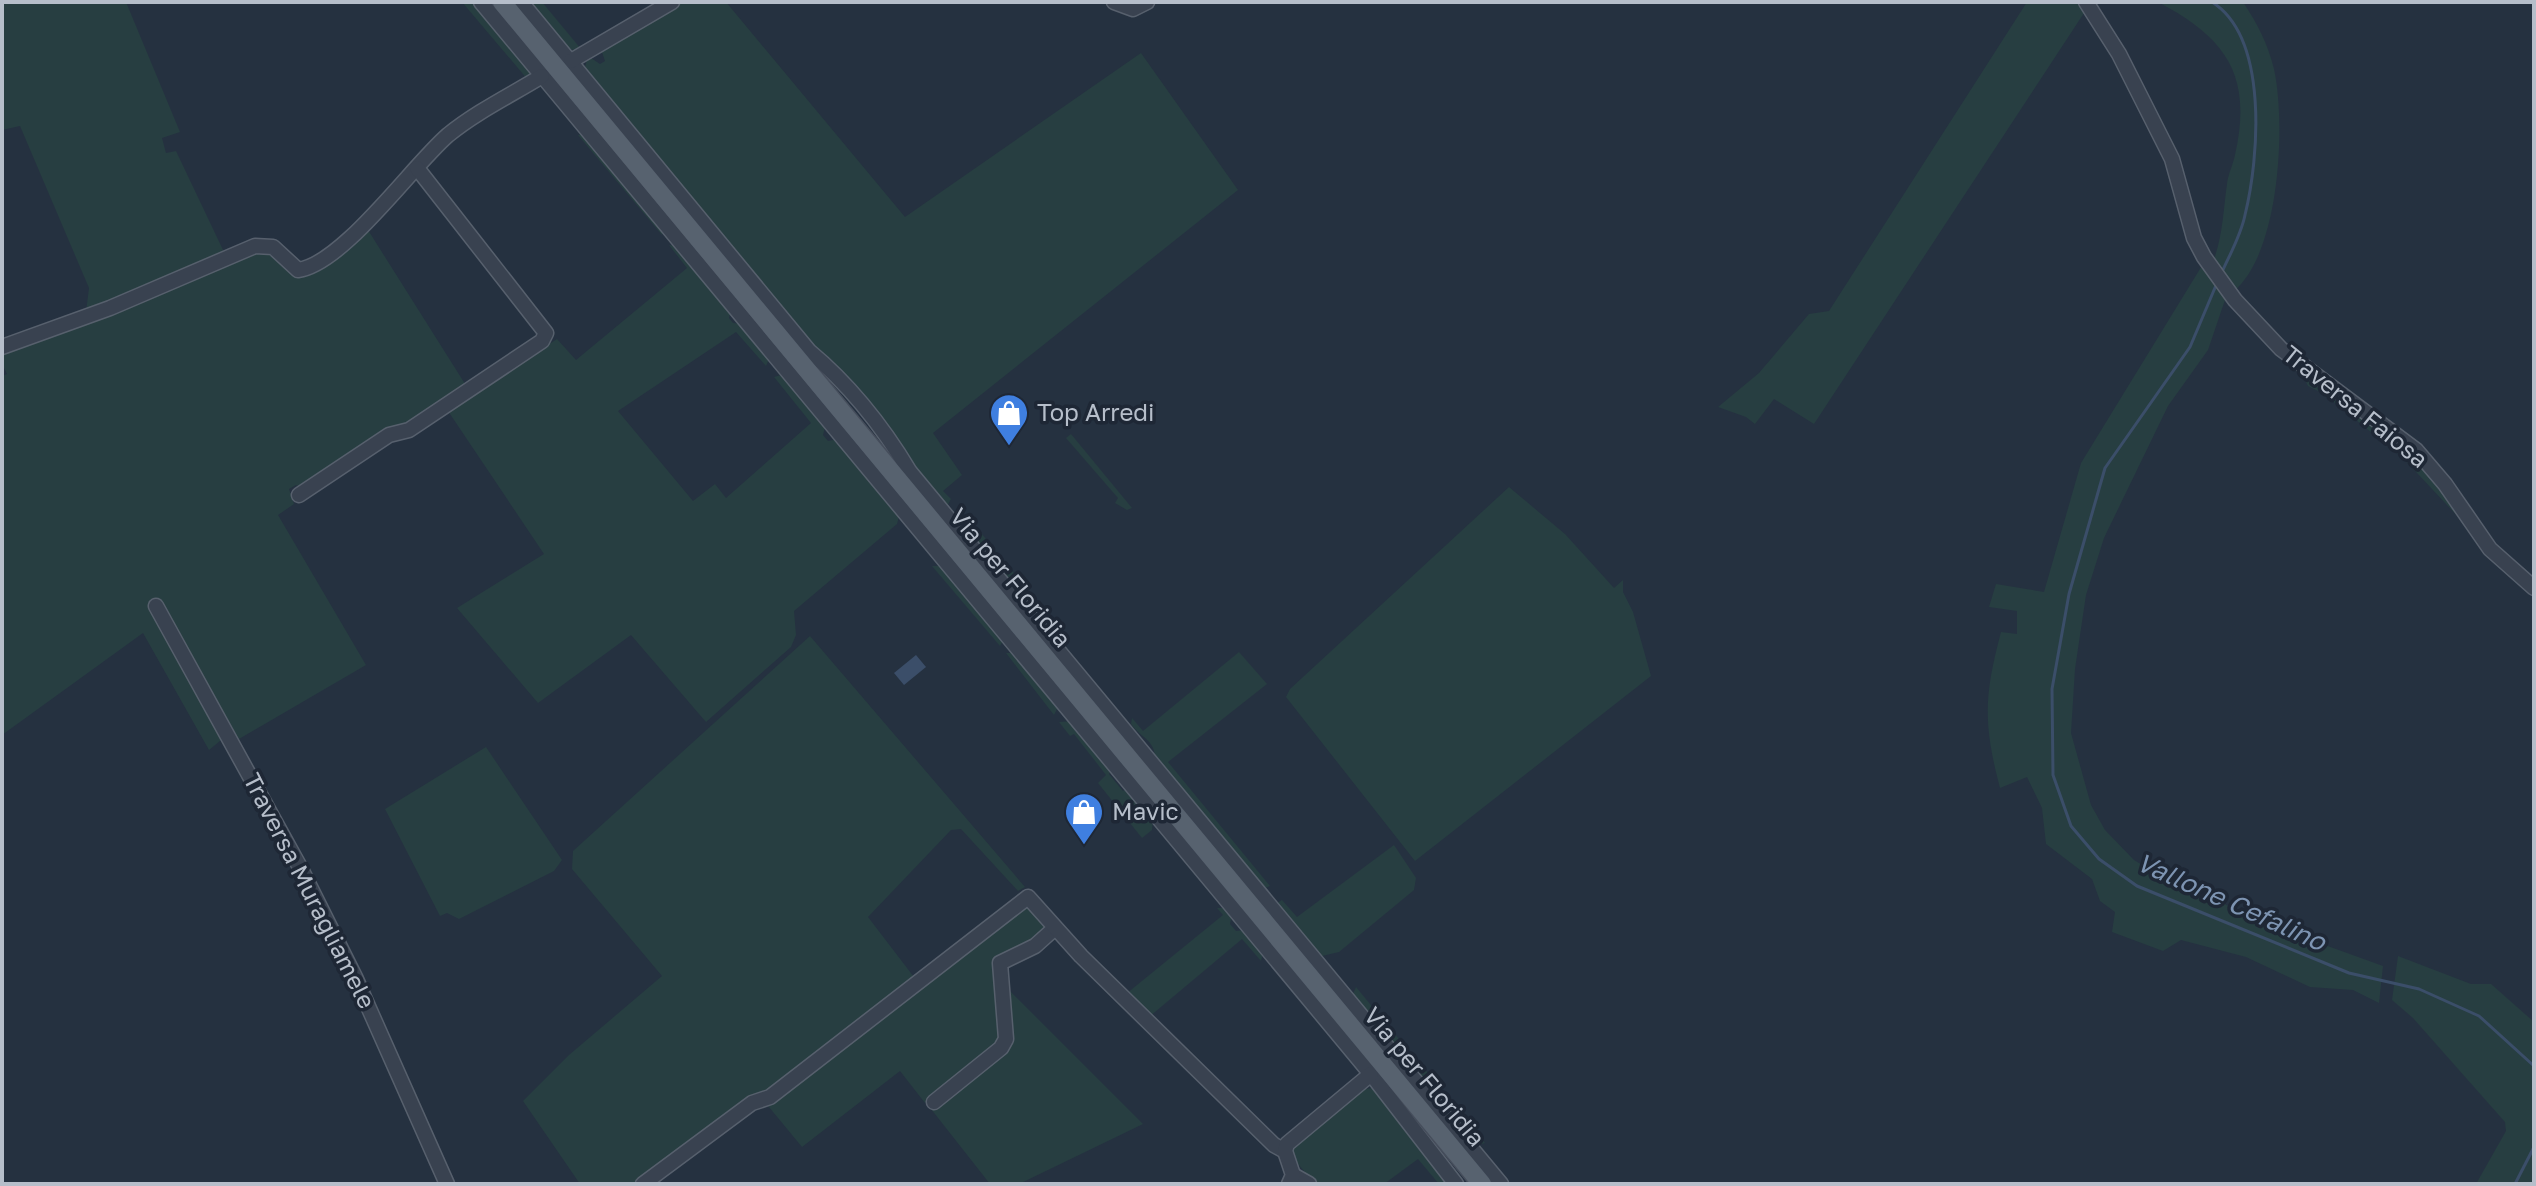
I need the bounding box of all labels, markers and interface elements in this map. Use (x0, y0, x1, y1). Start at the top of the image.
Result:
street label: Traversa Faiosa (2278, 339, 2434, 473)
shop icon: Top Arredi (988, 392, 1030, 447)
place label: Top Arredi (1037, 397, 1155, 426)
street label: Via per Floridia (945, 502, 1078, 653)
street label: Traversa Muragliamele (238, 768, 382, 1013)
shop icon: Mavic (1063, 791, 1105, 846)
place label: Mavic (1112, 796, 1179, 825)
water label: Vallone Cefalino (2132, 846, 2332, 958)
street label: Via per Floridia (1359, 1001, 1492, 1152)

